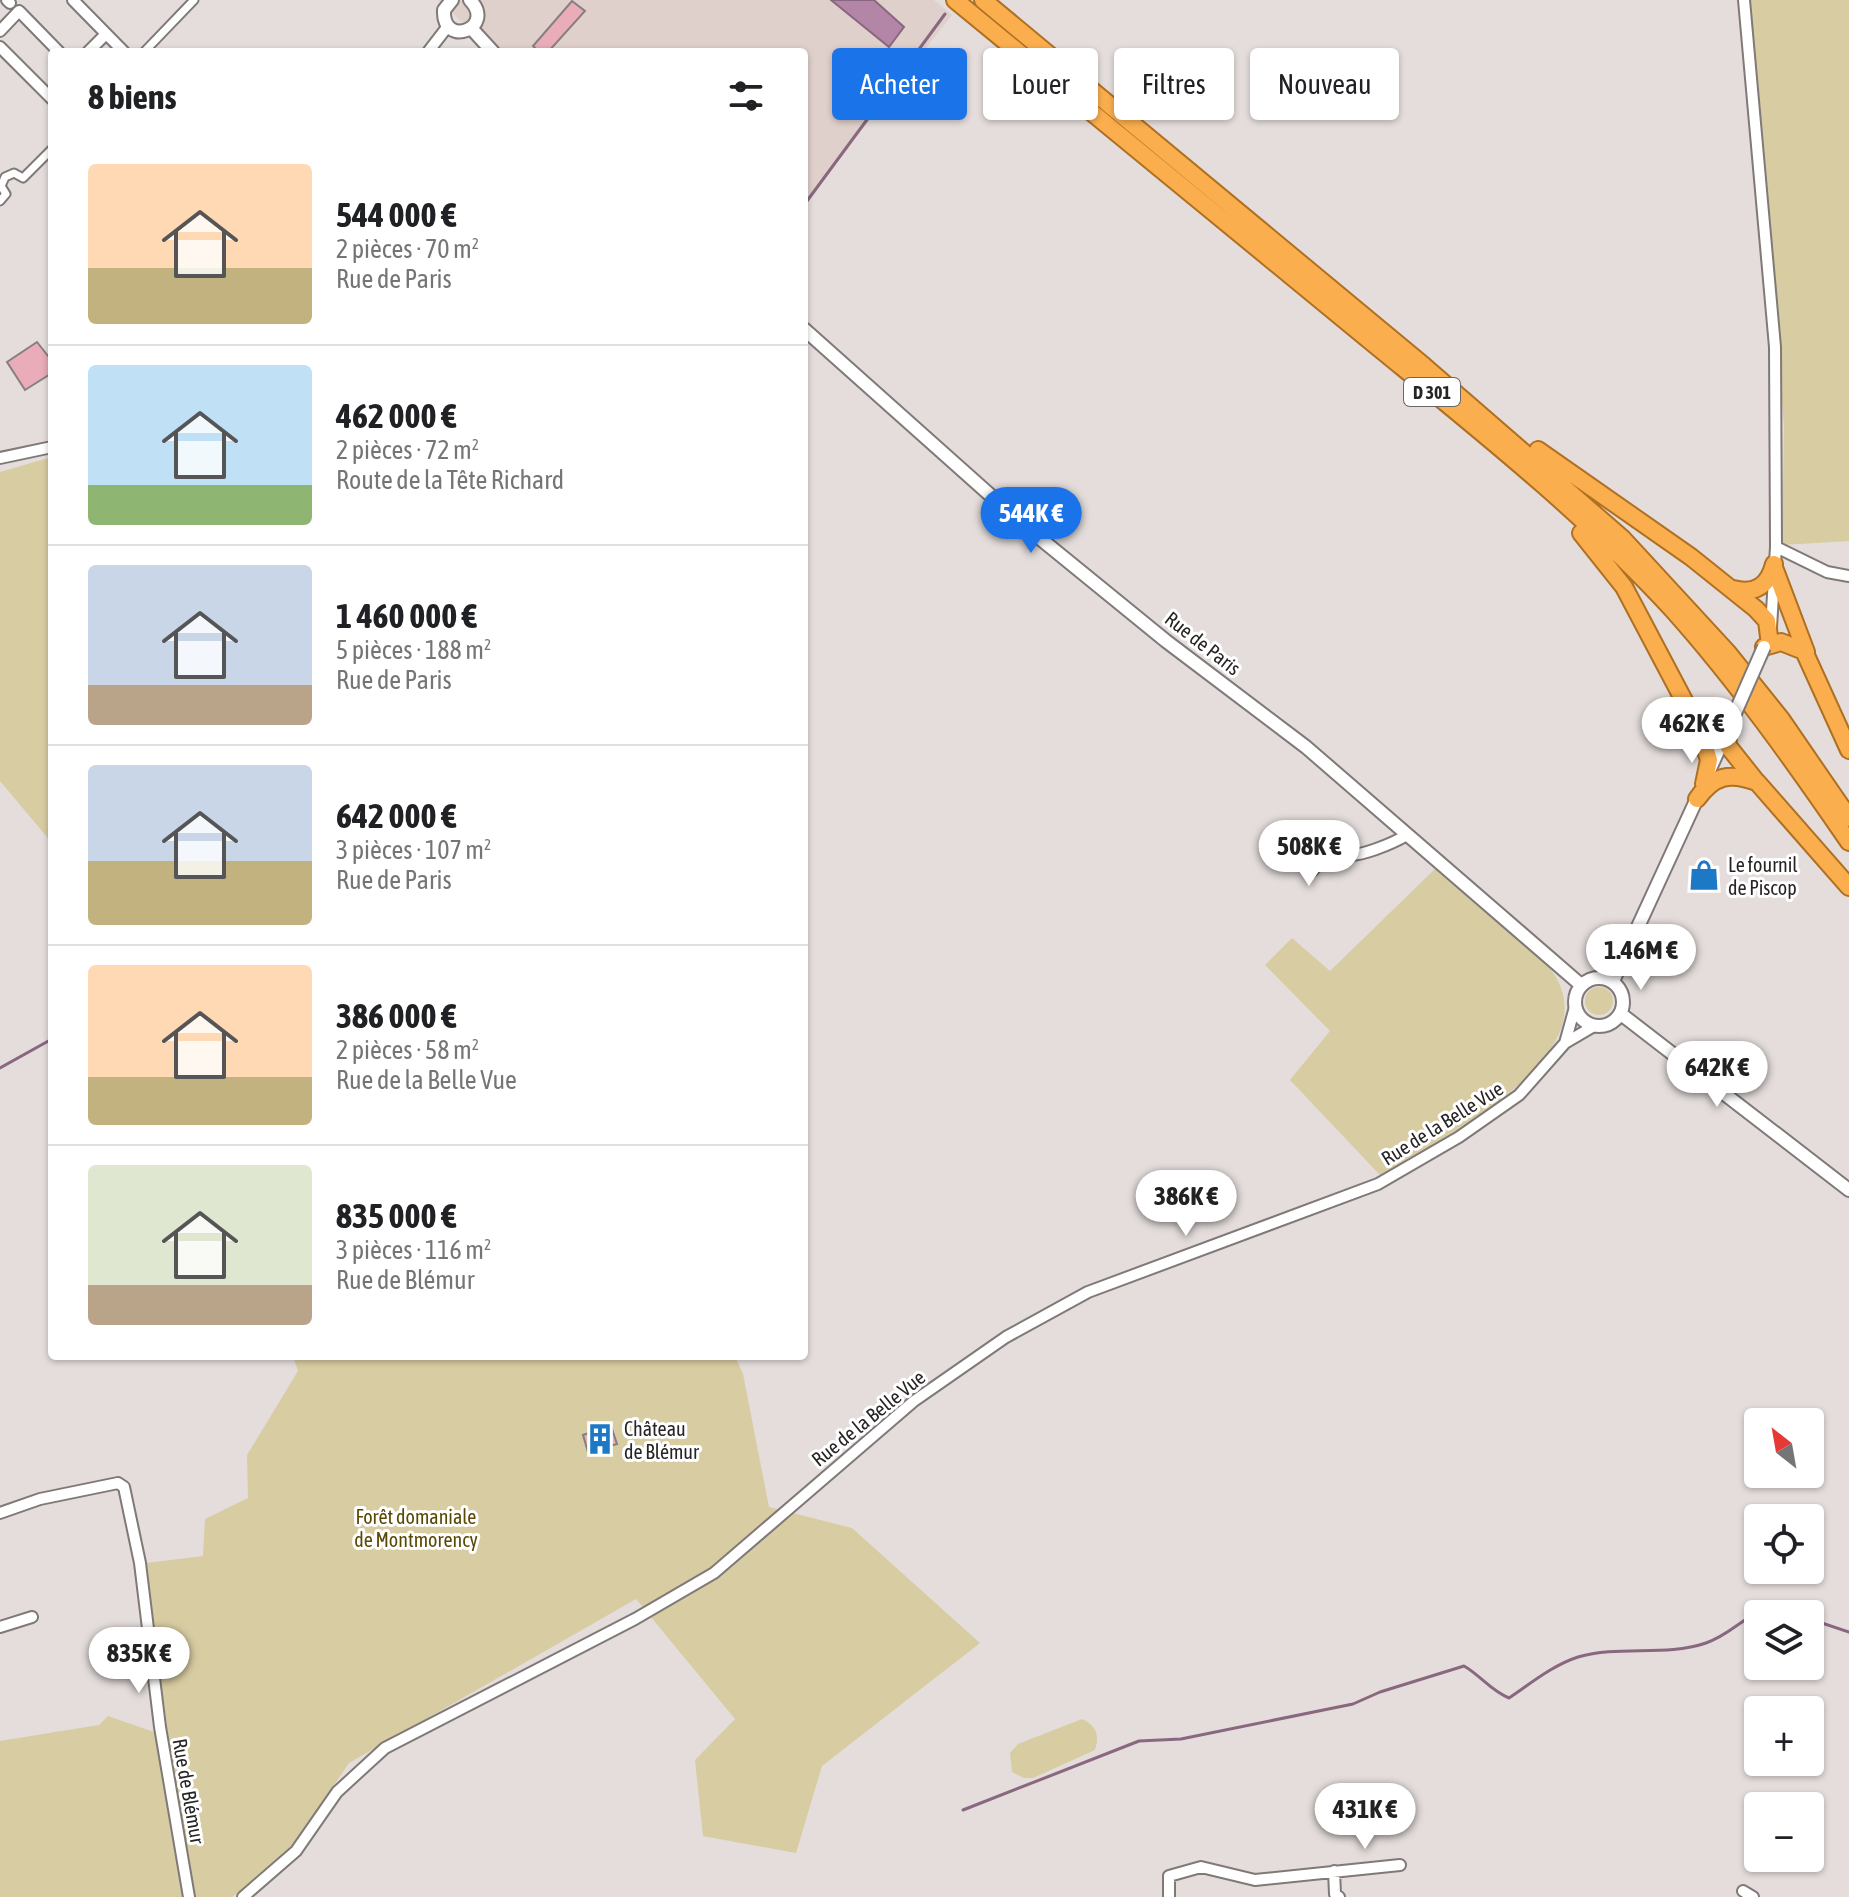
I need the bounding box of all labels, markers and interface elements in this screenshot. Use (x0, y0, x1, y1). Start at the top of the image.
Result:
chip: Acheter (832, 48, 967, 120)
chip: Louer (983, 48, 1098, 120)
chip: Filtres (1114, 48, 1234, 120)
chip: Nouveau (1250, 48, 1399, 120)
icon: filters (724, 74, 768, 118)
text: 8 biens (88, 77, 177, 116)
text: 544 000 € (336, 195, 457, 234)
icon: home (152, 196, 248, 292)
text: 2 pièces · 70 m² (336, 234, 479, 264)
text: Rue de Paris (336, 264, 452, 294)
road number: D 301 (1404, 378, 1460, 406)
text: 462 000 € (336, 396, 457, 435)
icon: home (152, 397, 248, 493)
text: 2 pièces · 72 m² (336, 435, 479, 465)
text: Route de la Tête Richard (336, 465, 564, 495)
pin: 544K € (966, 487, 1096, 555)
text: 544K € (999, 498, 1063, 528)
text: 1 460 000 € (336, 596, 477, 635)
icon: home (152, 597, 248, 693)
street label: Rue de Paris (1161, 607, 1245, 679)
text: 5 pièces · 188 m² (336, 635, 491, 665)
text: Rue de Paris (336, 665, 452, 695)
pin: 462K € (1627, 697, 1757, 765)
text: 462K € (1660, 708, 1724, 738)
text: 642 000 € (336, 796, 457, 835)
icon: home (152, 797, 248, 893)
pin: 508K € (1244, 820, 1374, 888)
text: 508K € (1277, 831, 1341, 861)
text: 3 pièces · 107 m² (336, 835, 491, 865)
place label: Le fournil de Piscop (1728, 853, 1798, 899)
shop icon: Le fournil de Piscop (1687, 858, 1721, 892)
text: Rue de Paris (336, 865, 452, 895)
pin: 1.46M € (1567, 924, 1715, 992)
text: 1.46M € (1604, 935, 1678, 965)
text: 386 000 € (336, 996, 457, 1035)
icon: home (152, 997, 248, 1093)
text: 2 pièces · 58 m² (336, 1035, 479, 1065)
pin: 642K € (1652, 1041, 1782, 1109)
text: 642K € (1685, 1052, 1749, 1082)
text: Rue de la Belle Vue (336, 1065, 517, 1095)
street label: Rue de la Belle Vue (1377, 1076, 1507, 1170)
pin: 386K € (1121, 1170, 1251, 1238)
text: 386K € (1154, 1181, 1218, 1211)
text: 835 000 € (336, 1196, 457, 1235)
icon: home (152, 1197, 248, 1293)
text: 3 pièces · 116 m² (336, 1235, 491, 1265)
text: Rue de Blémur (336, 1265, 474, 1295)
street label: Rue de la Belle Vue (807, 1365, 929, 1471)
north arrow (1744, 1408, 1824, 1488)
map controls (1744, 1408, 1824, 1872)
place label: Château de Blémur (624, 1417, 700, 1463)
building icon: Château de Blémur (583, 1422, 617, 1456)
button: locate (1744, 1504, 1824, 1584)
park label: Forêt domaniale de Montmorency (354, 1505, 478, 1551)
button: layers (1744, 1600, 1824, 1680)
pin: 835K € (74, 1627, 204, 1695)
text: 835K € (107, 1638, 171, 1668)
button: + (1744, 1696, 1824, 1776)
street label: Rue de Blémur (168, 1737, 210, 1846)
pin: 431K € (1300, 1783, 1430, 1851)
button: − (1744, 1792, 1824, 1872)
text: 431K € (1333, 1794, 1397, 1824)

